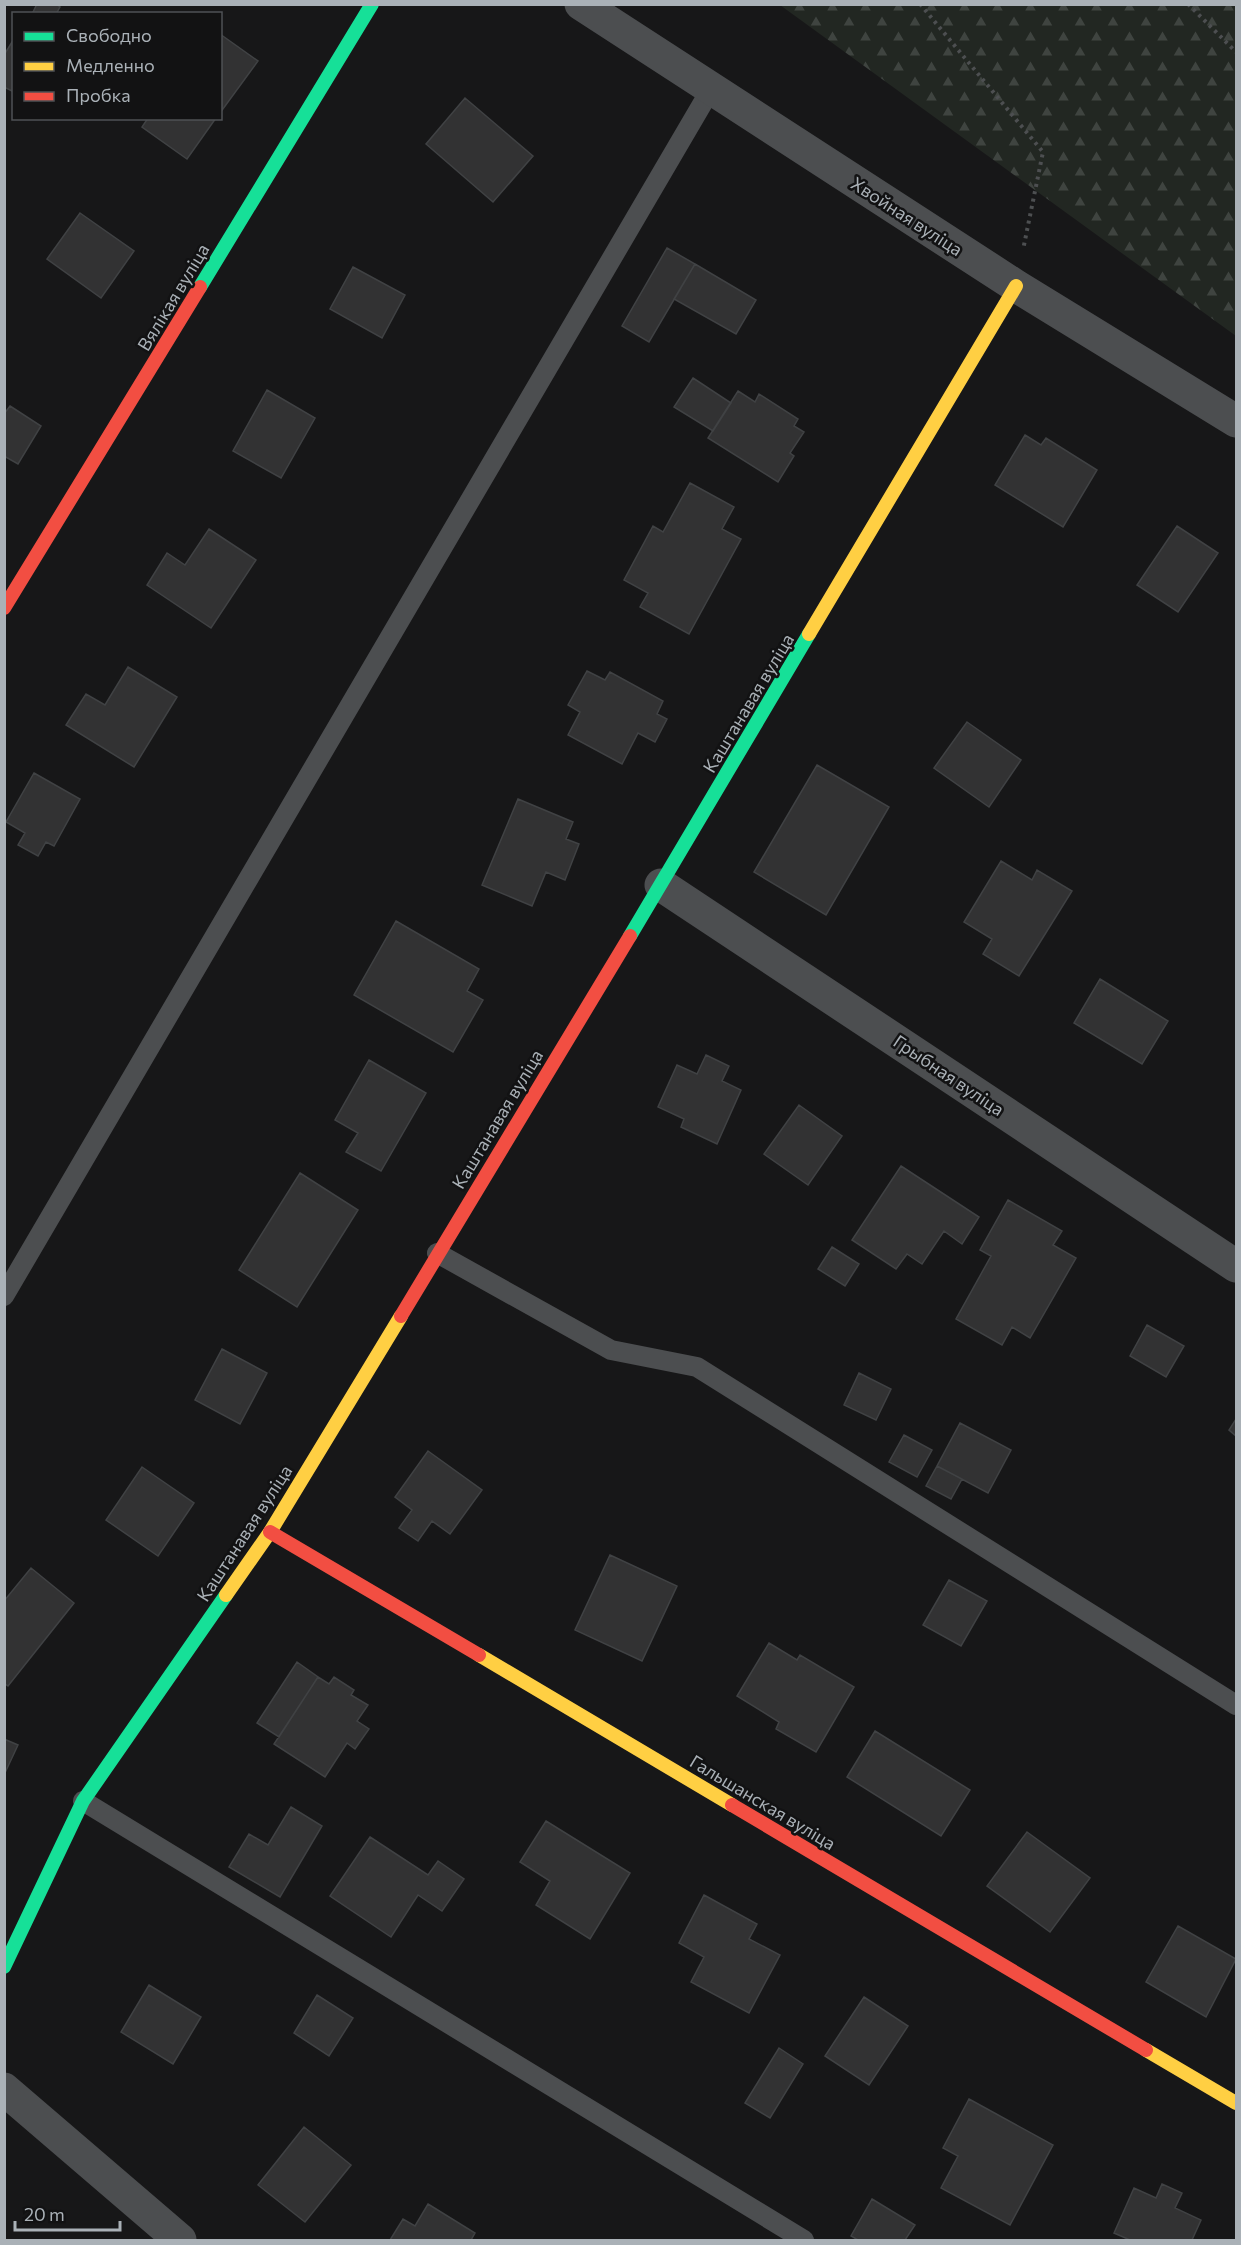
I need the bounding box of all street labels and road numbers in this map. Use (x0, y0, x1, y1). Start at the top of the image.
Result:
street label: Хвойная вуліца (847, 172, 967, 260)
street label: Вялікая вуліца (132, 239, 214, 355)
street label: Каштанавая вуліца (698, 629, 798, 777)
street label: Грыбная вуліца (890, 1030, 1008, 1120)
street label: Каштанавая вуліца (447, 1045, 547, 1193)
street label: Каштанавая вуліца (192, 1461, 296, 1605)
street label: Гальшанская вуліца (686, 1750, 840, 1854)

